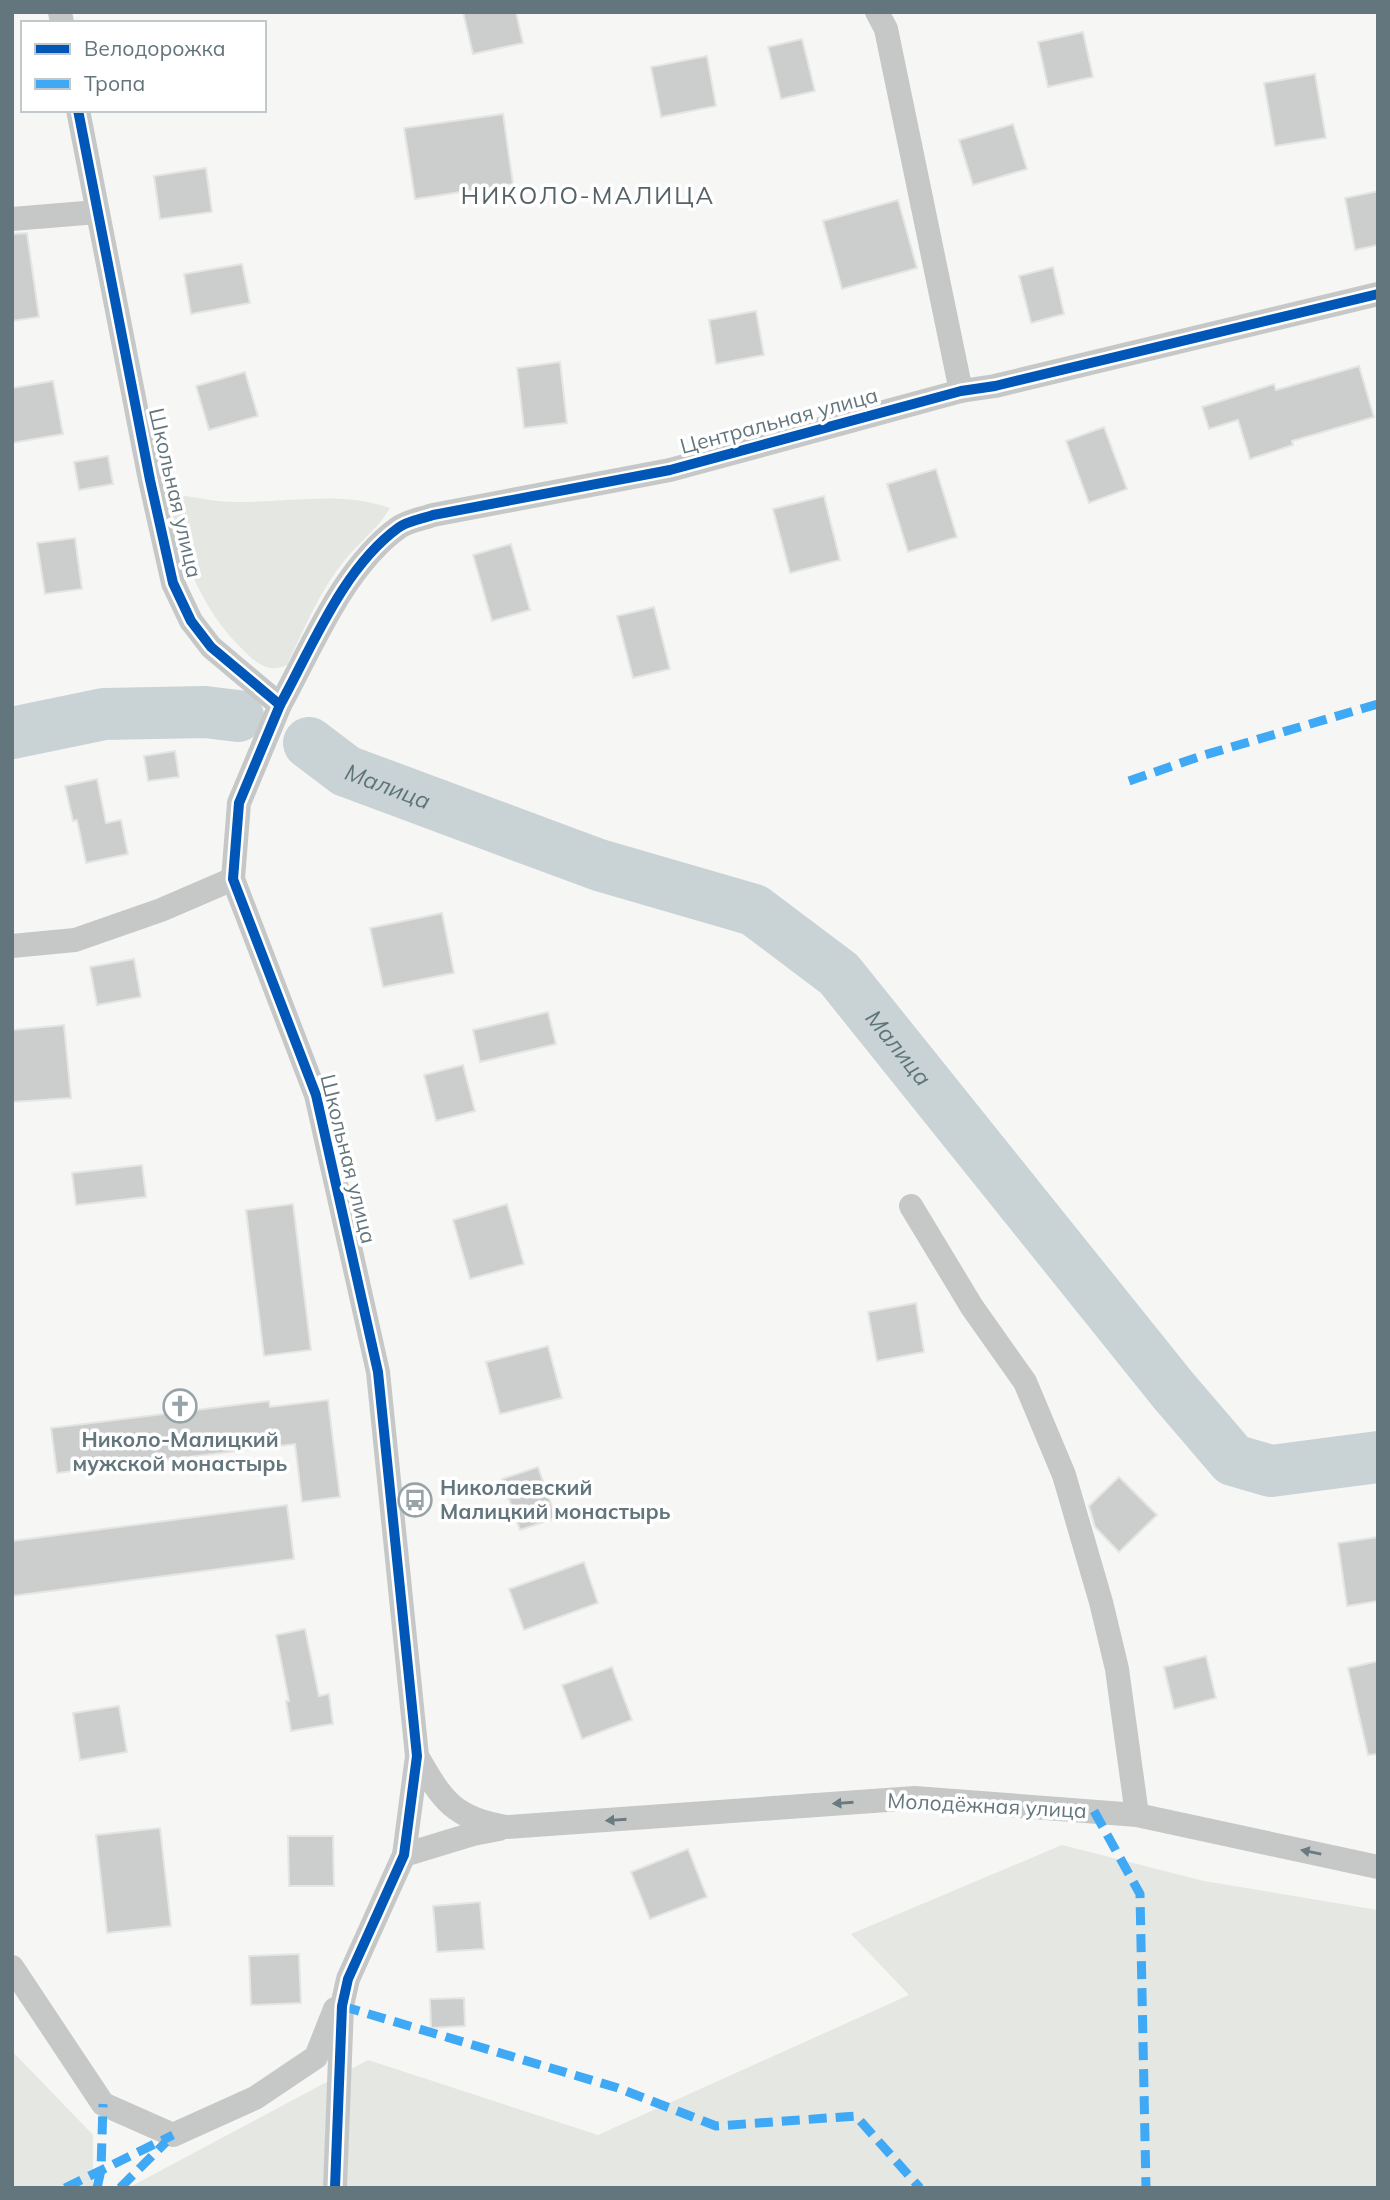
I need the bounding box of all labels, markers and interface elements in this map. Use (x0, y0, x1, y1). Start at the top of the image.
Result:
legend (21, 21, 266, 112)
text: Велодорожка (84, 35, 226, 61)
text: Тропа (84, 70, 145, 96)
district label: НИКОЛО-МАЛИЦА (461, 180, 715, 210)
street label: Центральная улица (677, 381, 880, 459)
street label: Школьная улица (144, 405, 208, 580)
water label: Малица (341, 757, 435, 815)
water label: Малица (860, 1004, 938, 1091)
street label: Школьная улица (315, 1071, 383, 1246)
church icon: Николо-Малицкий мужской монастырь (161, 1387, 199, 1425)
place label: Николо-Малицкий мужской монастырь (73, 1426, 288, 1476)
place label: Николаевский Малицкий монастырь (440, 1474, 671, 1524)
bus stop icon: Николаевский Малицкий монастырь (396, 1481, 434, 1519)
street label: Молодёжная улица (887, 1787, 1087, 1823)
one-way arrow (832, 1798, 854, 1809)
one-way arrow (605, 1814, 627, 1825)
one-way arrow (1300, 1847, 1322, 1858)

